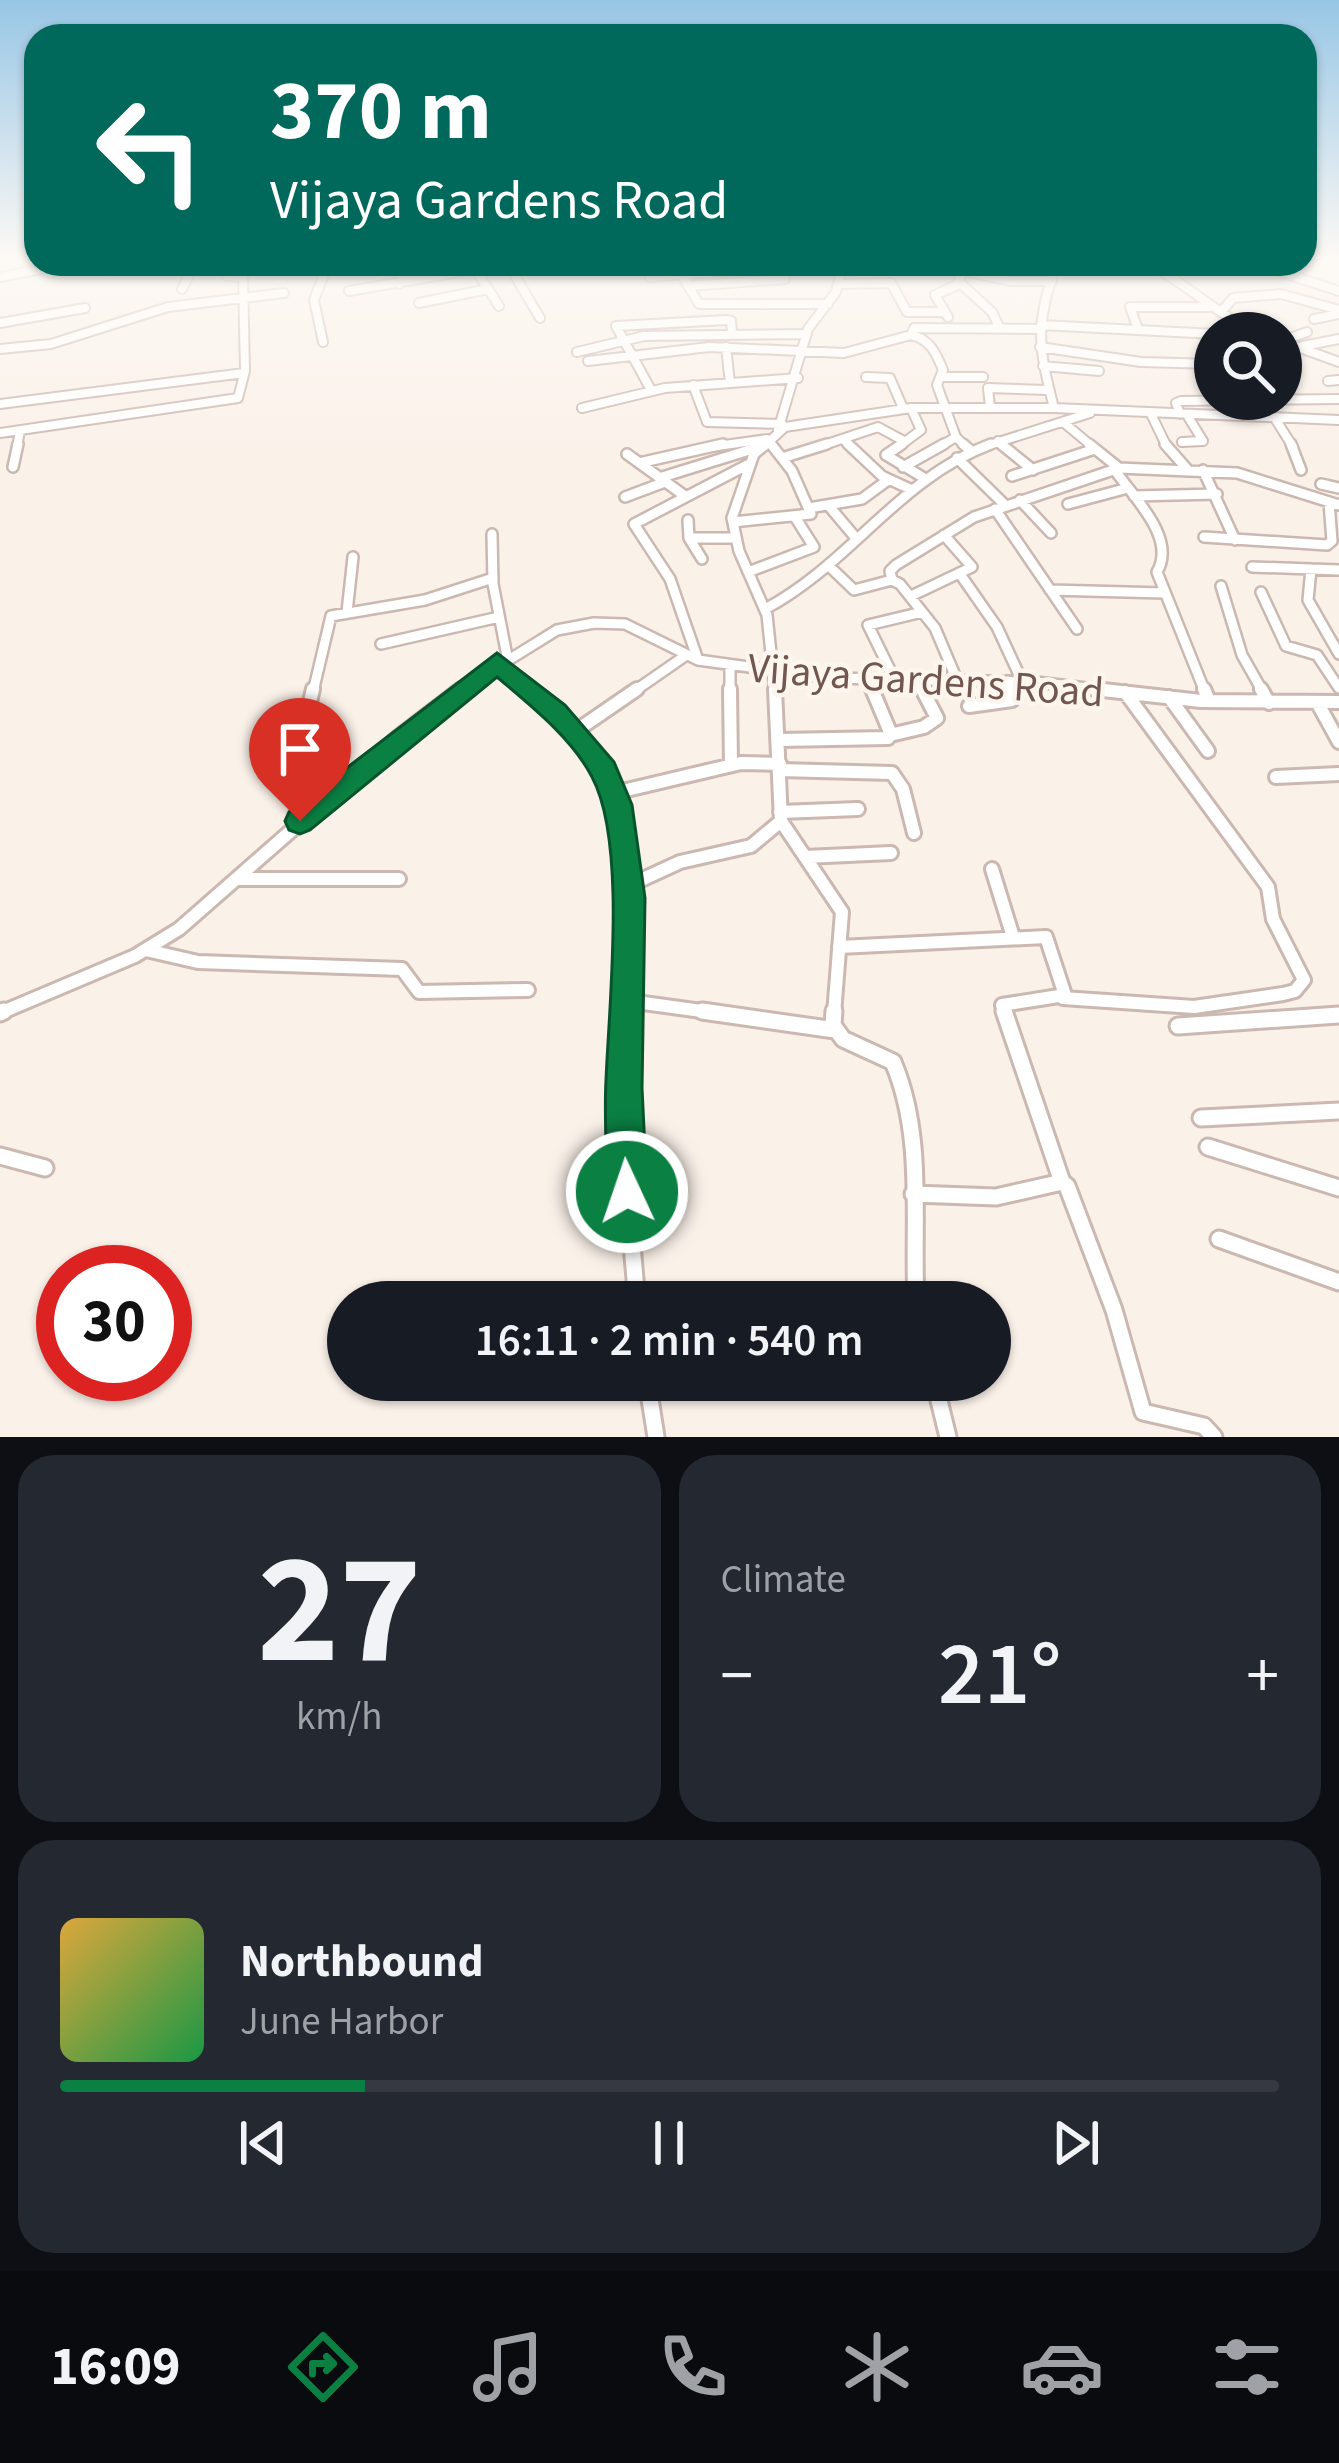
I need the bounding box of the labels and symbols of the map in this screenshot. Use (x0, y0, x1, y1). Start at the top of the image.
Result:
street label: Vijaya Gardens Road (746, 639, 1106, 723)
pin (249, 698, 351, 821)
position arrow (564, 1129, 690, 1255)
speed limit sign: 30 (36, 1245, 192, 1401)

